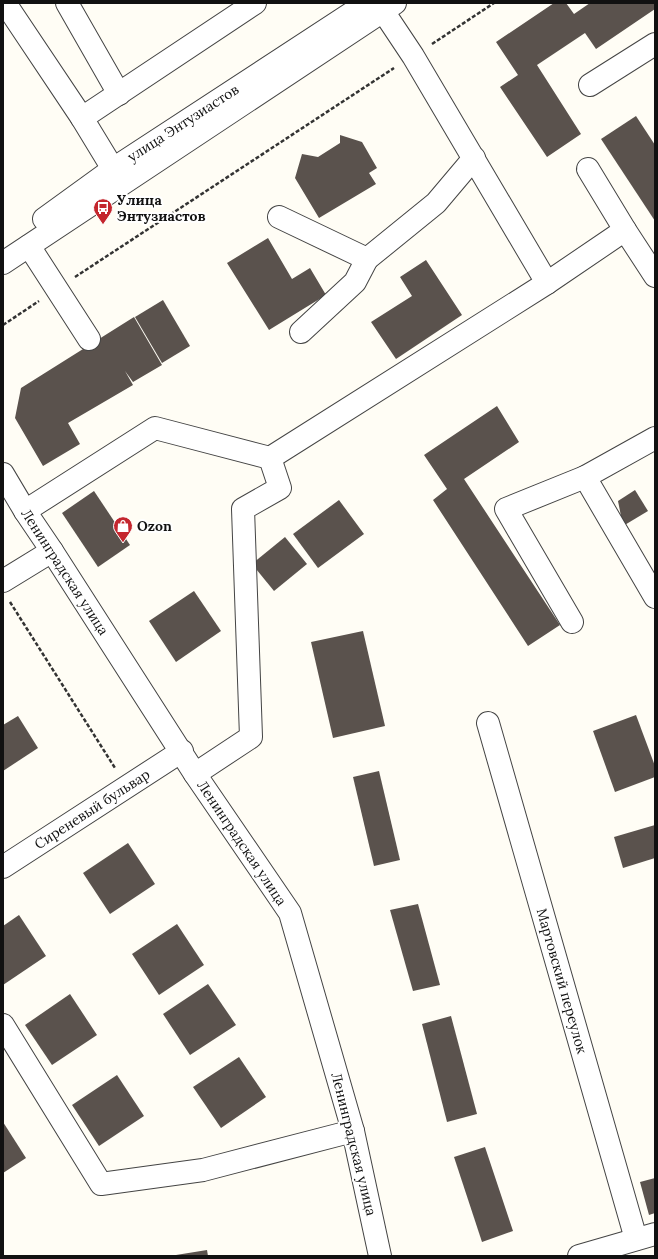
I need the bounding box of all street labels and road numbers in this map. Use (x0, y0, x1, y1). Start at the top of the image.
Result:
street label: улица Энтузиастов (124, 80, 242, 166)
street label: Ленинградская улица (17, 505, 113, 639)
street label: Сиреневый бульвар (31, 765, 153, 853)
street label: Ленинградская улица (193, 777, 291, 909)
street label: Мартовский переулок (533, 906, 592, 1056)
street label: Ленинградская улица (327, 1070, 381, 1218)

